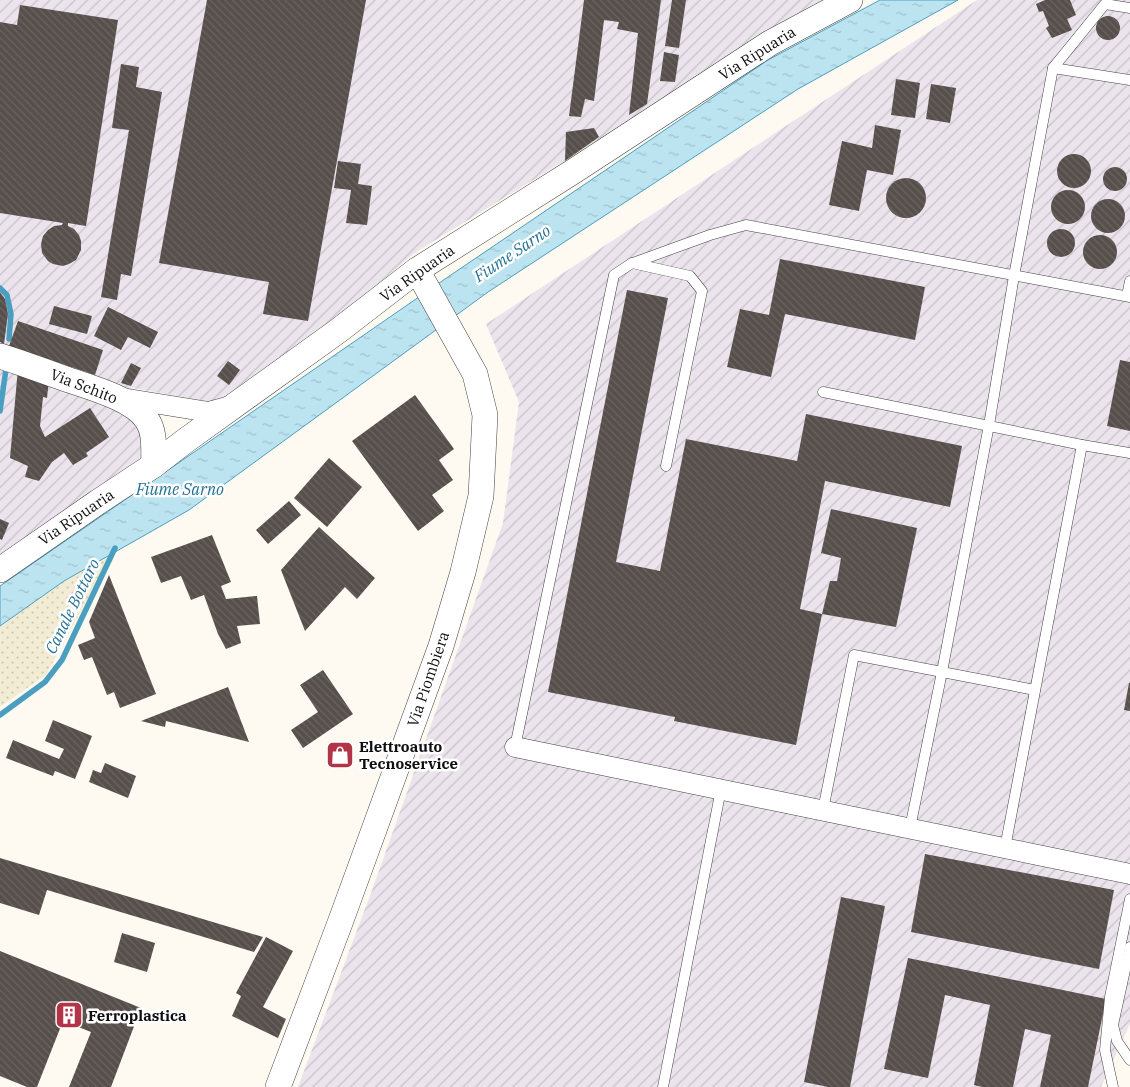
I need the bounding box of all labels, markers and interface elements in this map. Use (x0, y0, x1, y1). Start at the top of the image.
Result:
street label: Via Ripuaria (715, 22, 799, 84)
water label: Fiume Sarno (469, 220, 554, 286)
street label: Via Ripuaria (376, 240, 458, 306)
street label: Via Schito (48, 365, 120, 407)
water label: Fiume Sarno (135, 479, 224, 499)
street label: Via Ripuaria (35, 485, 117, 549)
water label: Canale Bottaro (40, 555, 104, 657)
street label: Via Piombiera (403, 629, 453, 729)
place label: Elettroauto Tecnoservice (359, 737, 458, 773)
shop icon: Elettroauto Tecnoservice (325, 740, 355, 770)
building icon: Ferroplastica (54, 1000, 84, 1030)
place label: Ferroplastica (88, 1006, 187, 1025)

